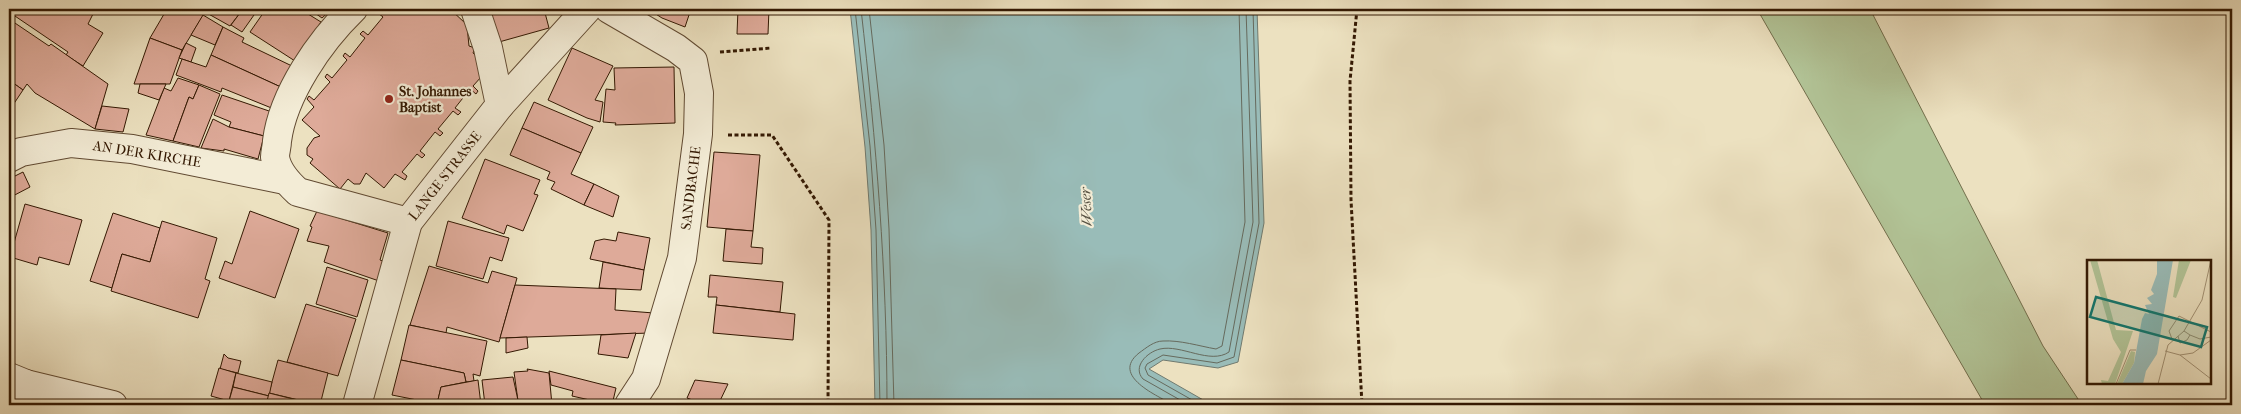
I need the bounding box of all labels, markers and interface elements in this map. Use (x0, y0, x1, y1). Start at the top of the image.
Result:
place label: St. Johannes Baptist (399, 83, 472, 116)
marker: St. Johannes Baptist (383, 93, 395, 105)
street label: LANGE STRASSE (405, 128, 485, 224)
street label: AN DER KIRCHE (91, 137, 203, 171)
street label: SANDBACHE (677, 145, 705, 231)
water label: Weser (1076, 186, 1096, 227)
inset map (2087, 260, 2211, 384)

